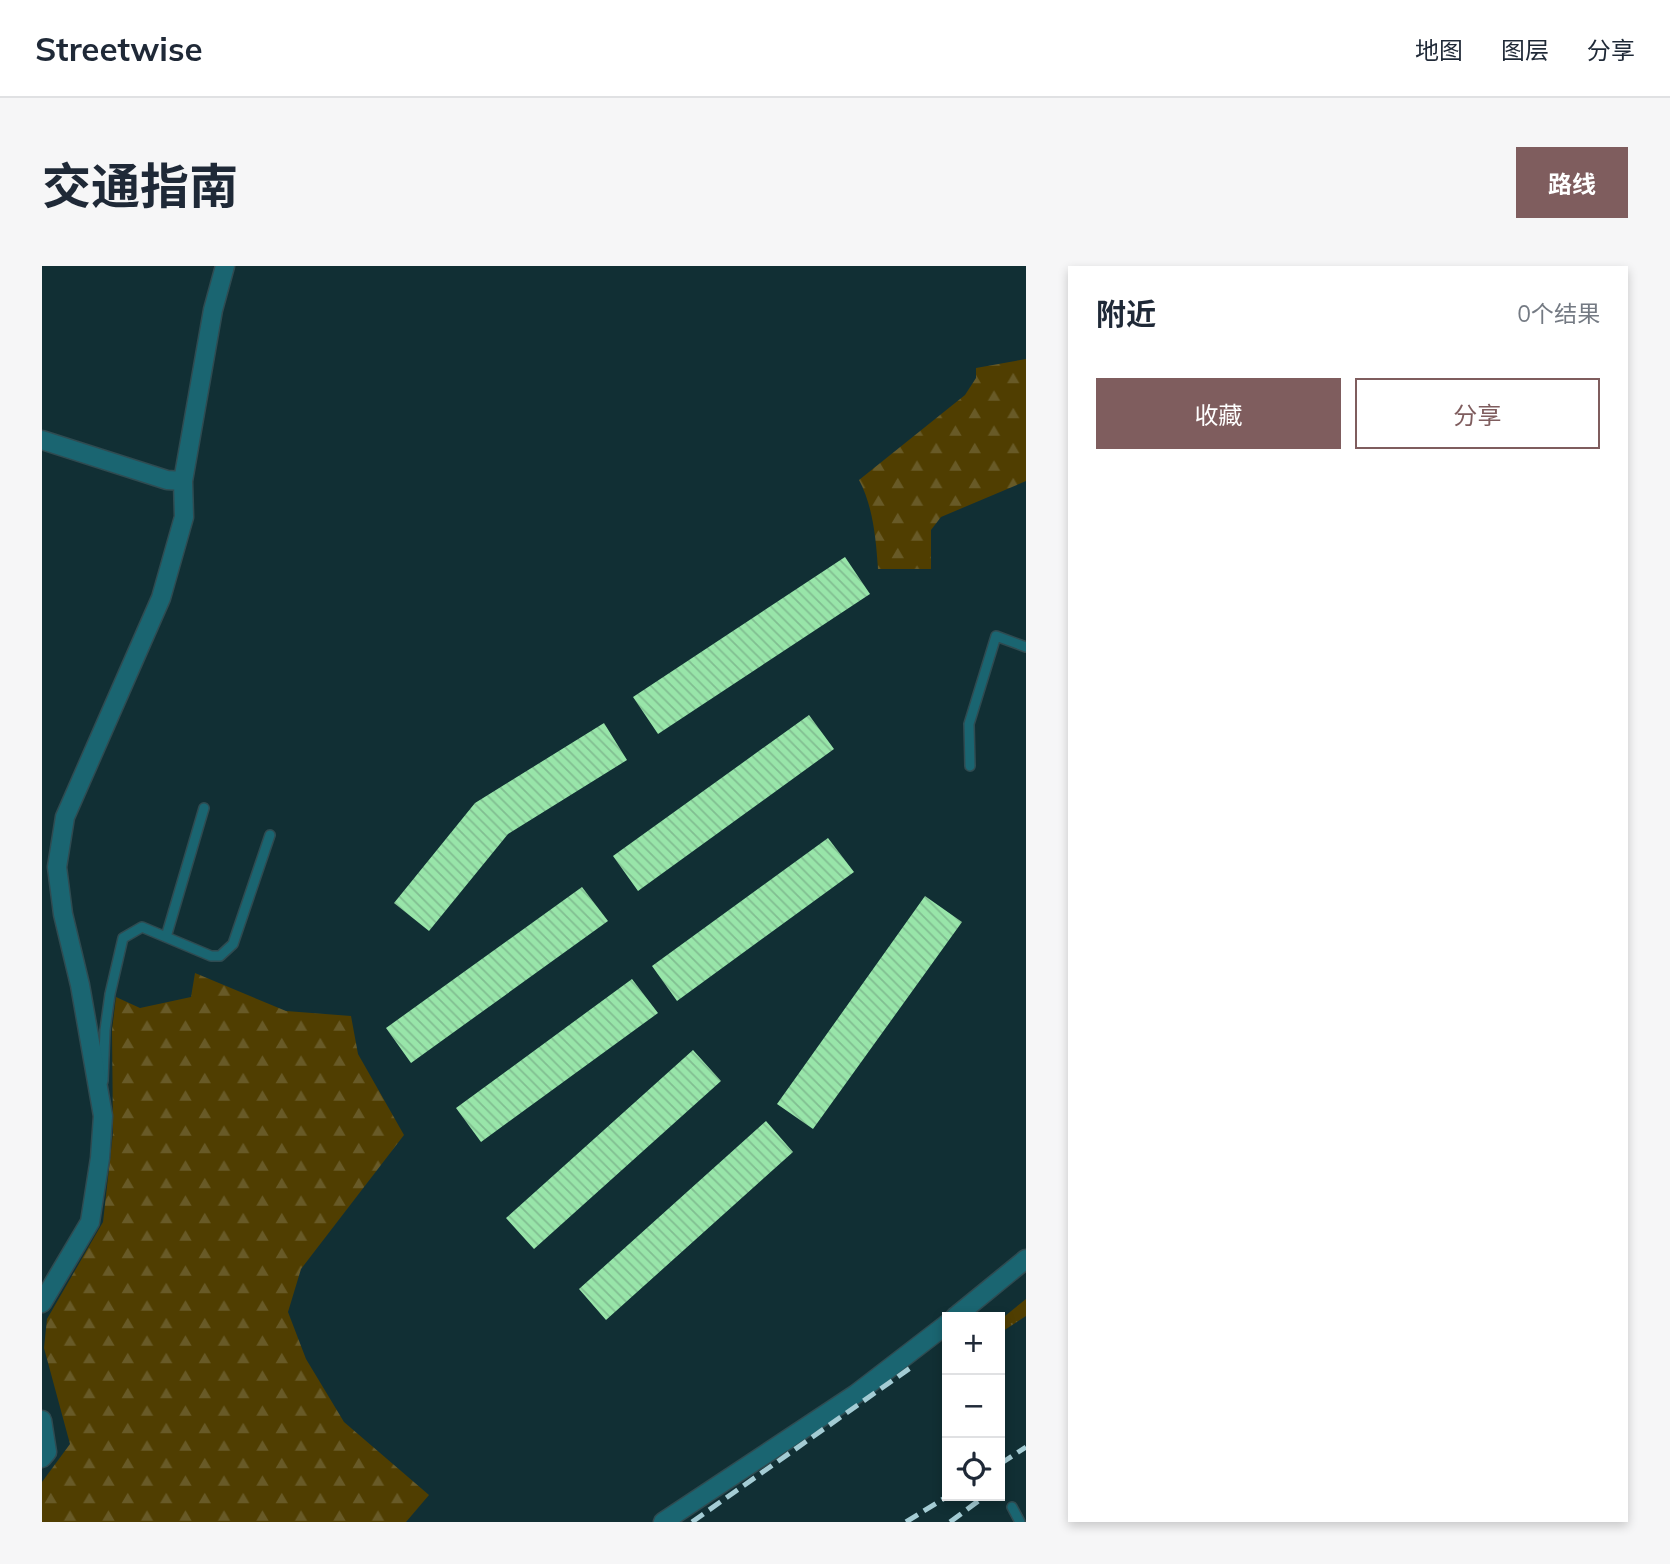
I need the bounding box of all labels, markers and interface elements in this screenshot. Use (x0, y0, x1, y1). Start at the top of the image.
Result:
text: Streetwise (35, 28, 203, 69)
text: 地图 (1415, 35, 1463, 65)
text: 图层 (1501, 35, 1549, 65)
text: 分享 (1587, 35, 1635, 65)
button: 路线 (1516, 147, 1628, 218)
text: 交通指南 (42, 155, 238, 216)
text: 附近 (1096, 295, 1156, 333)
text: 0个结果 (1517, 299, 1600, 328)
button: 收藏 (1096, 378, 1341, 449)
button: 分享 (1355, 378, 1600, 449)
map controls (942, 1312, 1005, 1501)
button: + (942, 1312, 1005, 1375)
button: − (942, 1375, 1005, 1438)
button: locate (942, 1438, 1005, 1501)

